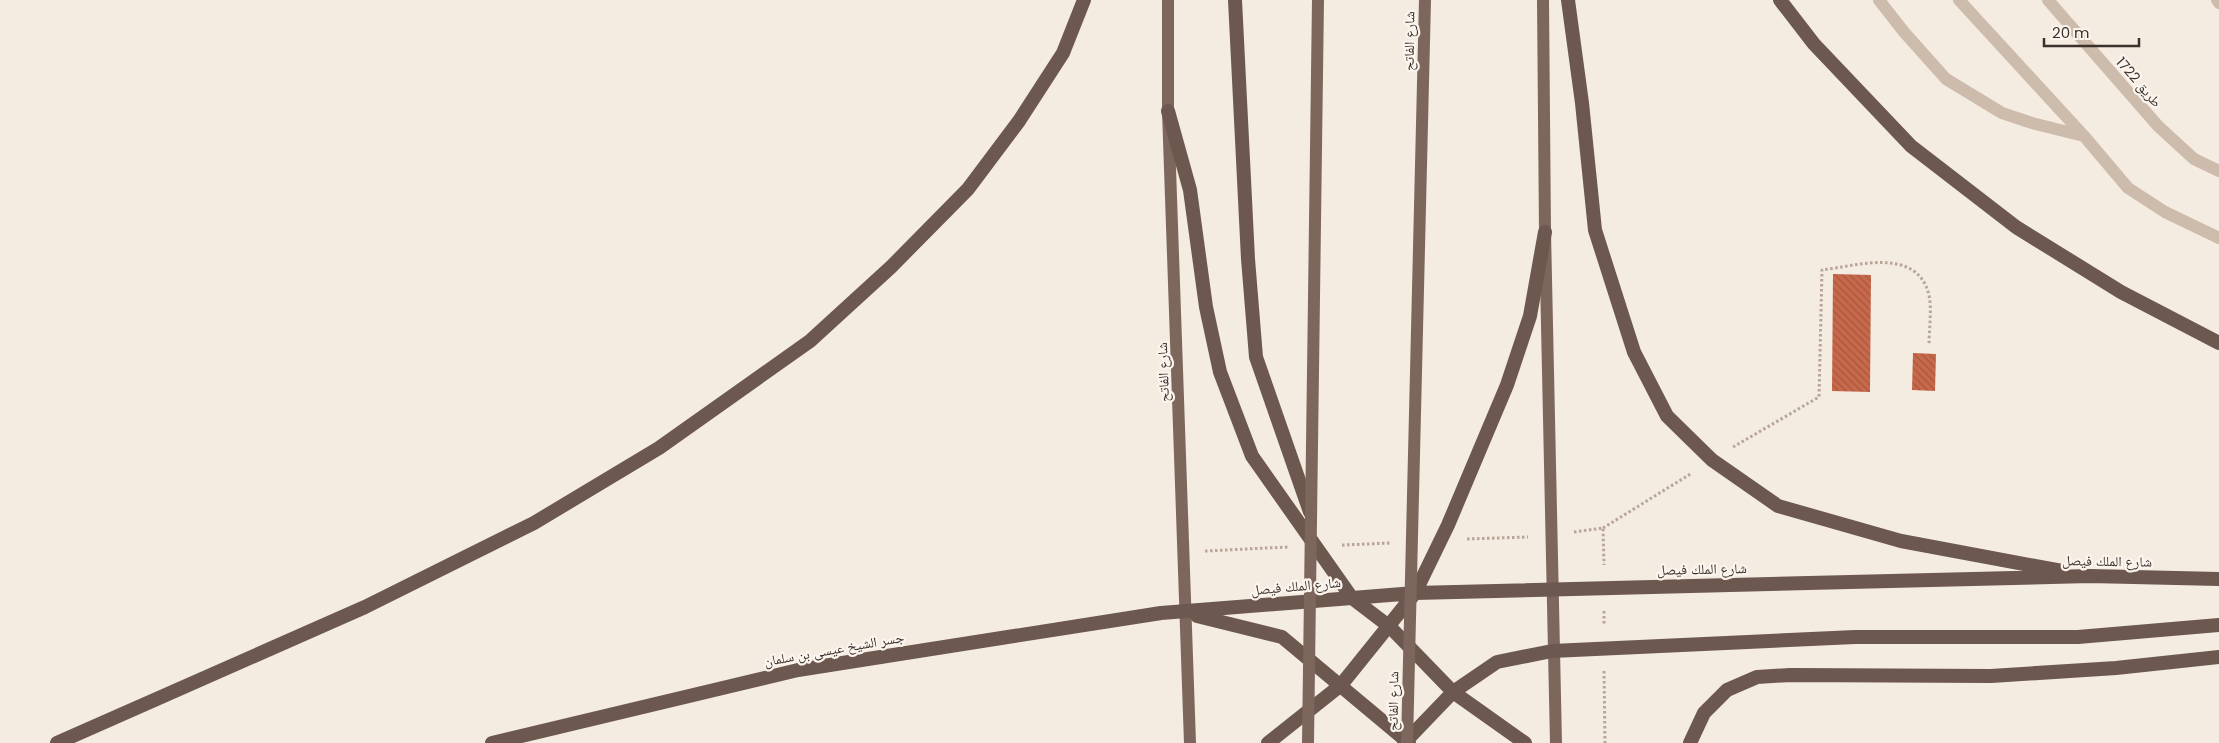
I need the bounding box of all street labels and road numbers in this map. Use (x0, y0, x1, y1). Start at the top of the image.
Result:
street label: شارع الفاتح (1398, 11, 1420, 71)
street label: طريق 1722 (2112, 53, 2166, 111)
street label: شارع الفاتح (1152, 342, 1174, 402)
street label: شارع الملك فيصل (2062, 550, 2152, 572)
street label: شارع الملك فيصل (1657, 558, 1747, 580)
street label: شارع الملك فيصل (1250, 572, 1342, 600)
street label: جسر الشيخ عيسى بن سلمان (762, 627, 906, 671)
street label: شارع الفاتح (1382, 671, 1404, 731)

